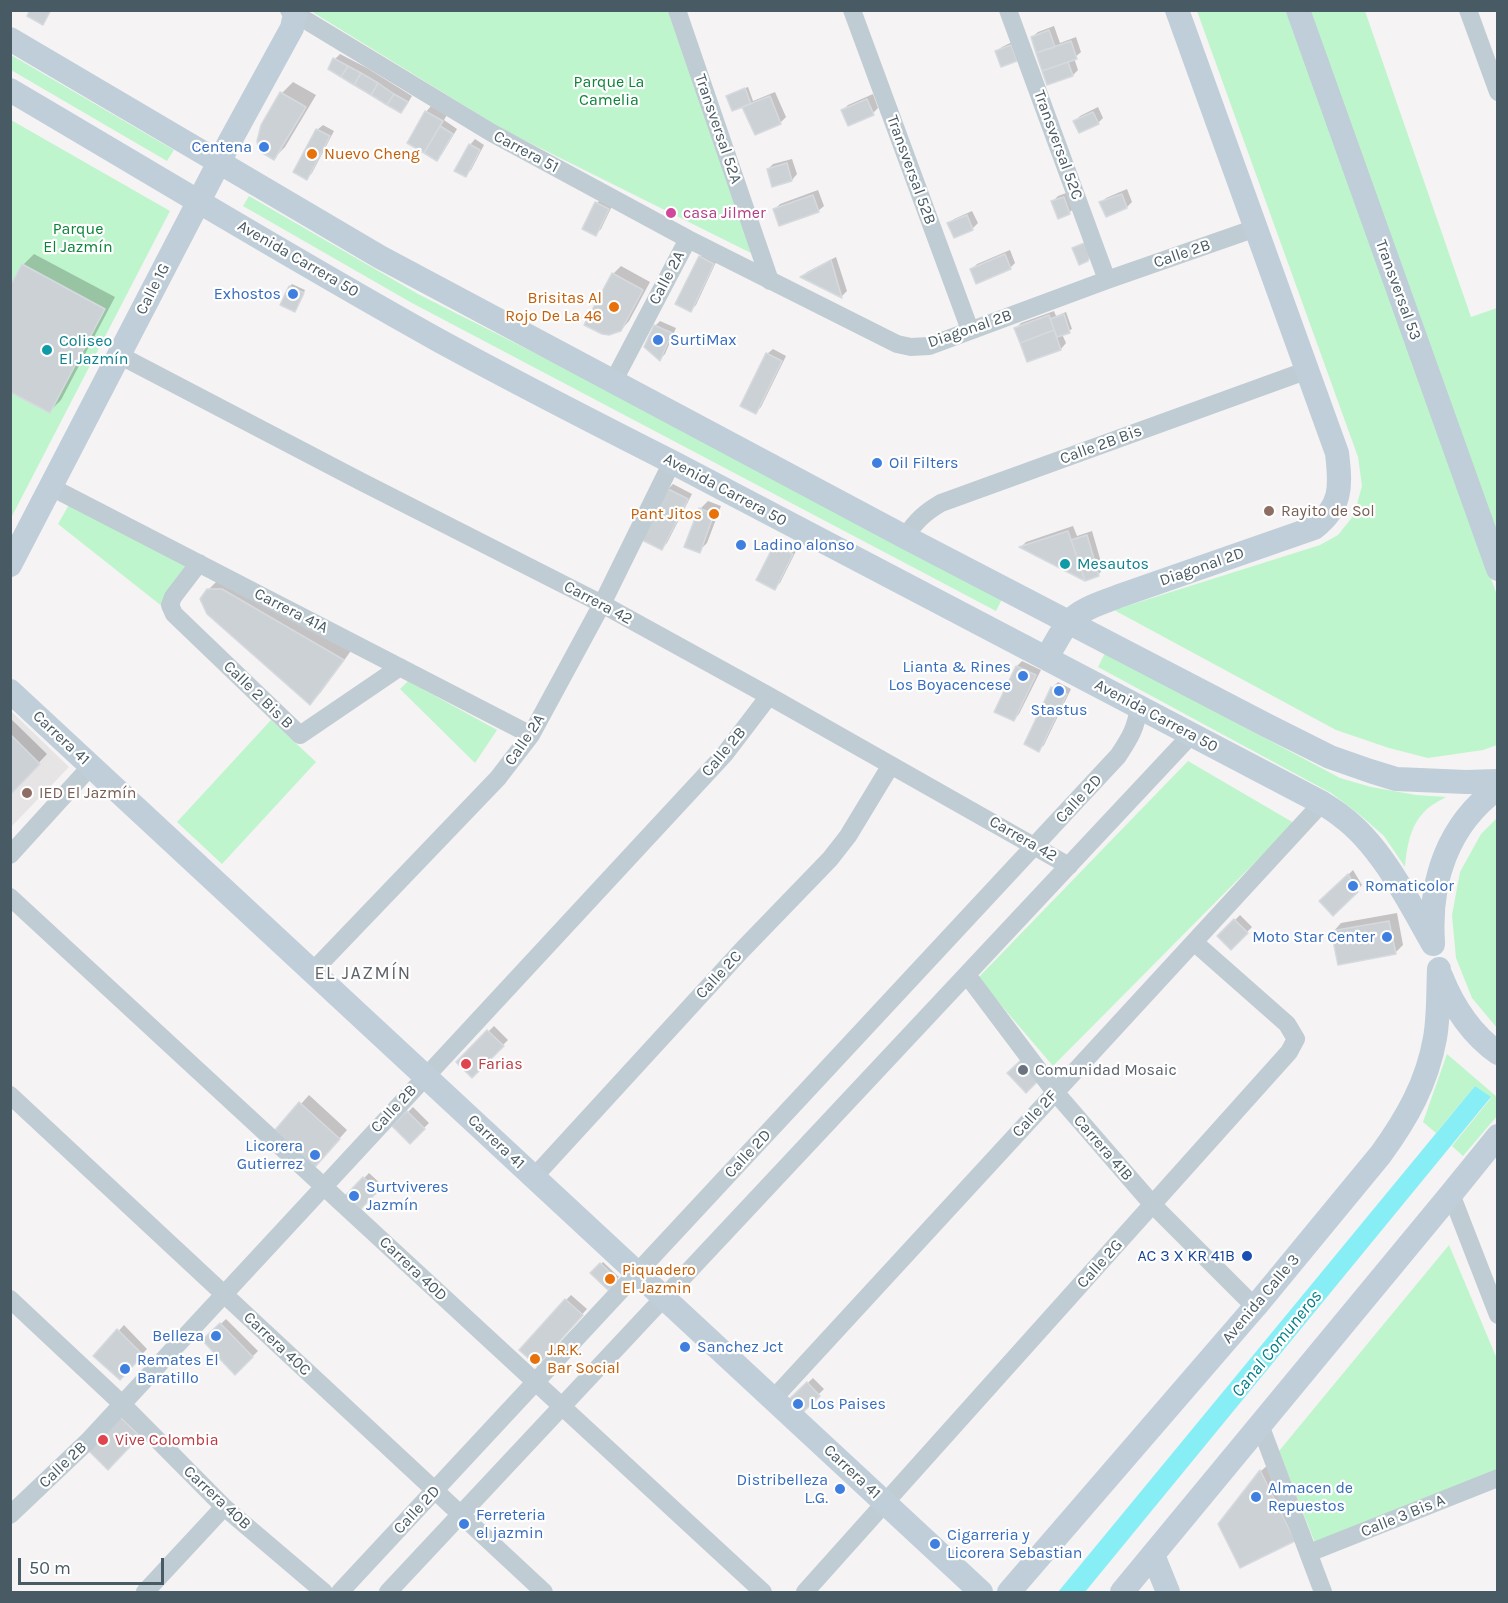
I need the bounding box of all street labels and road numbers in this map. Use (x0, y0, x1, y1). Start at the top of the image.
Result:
street label: Transversal 52A (690, 72, 746, 186)
street label: Transversal 52C (1029, 88, 1087, 202)
street label: Transversal 52B (882, 113, 940, 227)
street label: Carrera 51 (490, 127, 562, 177)
street label: Avenida Carrera 50 (234, 216, 362, 302)
street label: Calle 2B (1151, 235, 1213, 273)
street label: Transversal 53 (1371, 237, 1425, 343)
street label: Calle 2A (645, 248, 689, 308)
street label: Calle 1G (132, 260, 174, 318)
street label: Diagonal 2B (925, 306, 1015, 352)
street label: Calle 2B Bis (1057, 421, 1145, 469)
street label: Avenida Carrera 50 (660, 449, 790, 531)
street label: Diagonal 2D (1157, 544, 1247, 590)
street label: Carrera 42 (560, 577, 636, 629)
street label: Carrera 41A (251, 584, 331, 638)
street label: Calle 2 Bis B (219, 657, 297, 733)
street label: Avenida Carrera 50 (1091, 675, 1221, 757)
street label: Carrera 41 (28, 707, 94, 769)
street label: Calle 2A (501, 711, 549, 769)
street label: Calle 2B (698, 723, 750, 781)
street label: Calle 2D (1052, 771, 1106, 827)
street label: Carrera 42 (986, 812, 1060, 866)
street label: Calle 2C (692, 947, 746, 1003)
street label: Calle 2B (367, 1081, 421, 1137)
street label: Calle 2F (1008, 1087, 1062, 1141)
street label: Carrera 41 (463, 1111, 529, 1173)
street label: Carrera 41B (1069, 1111, 1137, 1185)
street label: Calle 2D (721, 1126, 775, 1182)
street label: Carrera 40D (375, 1233, 451, 1305)
street label: Calle 2G (1073, 1236, 1127, 1292)
street label: Avenida Calle 3 (1218, 1250, 1304, 1348)
street label: Carrera 40C (239, 1308, 315, 1380)
street label: Calle 2B (35, 1438, 91, 1492)
street label: Carrera 41 (819, 1441, 885, 1503)
street label: Carrera 40B (179, 1462, 255, 1534)
street label: Calle 2D (390, 1482, 444, 1538)
street label: Calle 3 Bis A (1358, 1490, 1448, 1542)

